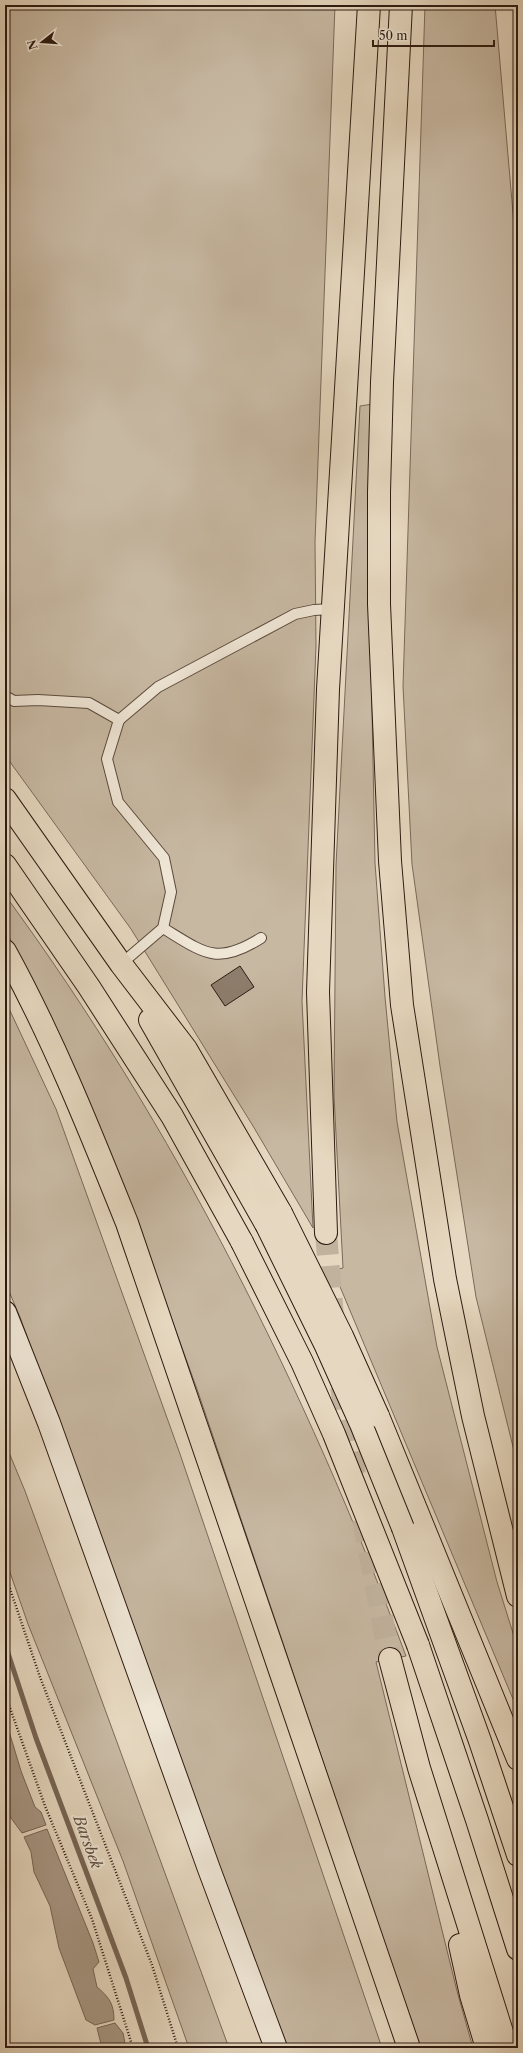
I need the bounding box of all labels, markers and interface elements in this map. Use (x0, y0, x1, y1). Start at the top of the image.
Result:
north arrow (22, 22, 62, 62)
scale bar (373, 22, 494, 48)
text: 50 m (379, 28, 408, 43)
text: N (24, 38, 41, 52)
water label: Barsbek (69, 1812, 106, 1871)

